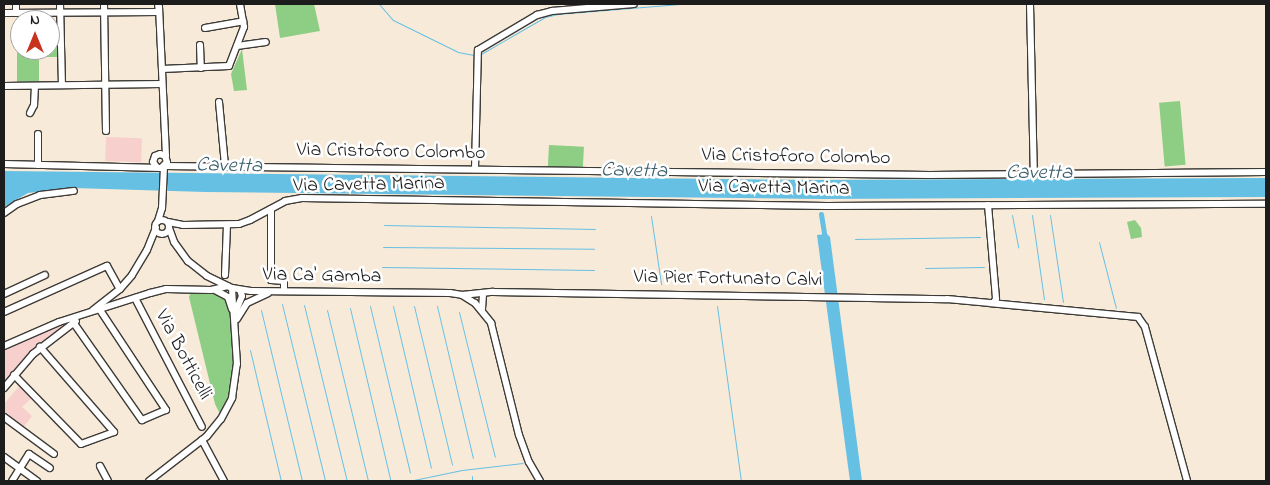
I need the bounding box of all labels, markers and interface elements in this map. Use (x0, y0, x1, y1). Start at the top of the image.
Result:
north arrow (10, 10, 60, 60)
text: N (30, 10, 40, 31)
street label: Via Cristoforo Colombo (296, 138, 486, 166)
street label: Via Cristoforo Colombo (701, 143, 891, 171)
water label: Cavetta (196, 153, 262, 179)
water label: Cavetta (601, 158, 667, 184)
water label: Cavetta (1006, 160, 1072, 186)
street label: Via Cavetta Marina (293, 172, 445, 198)
street label: Via Cavetta Marina (698, 175, 850, 201)
street label: Via Ca' Gamba (262, 263, 382, 289)
street label: Via Pier Fortunato Calvi (633, 265, 823, 293)
street label: Via Botticelli (149, 306, 217, 404)

